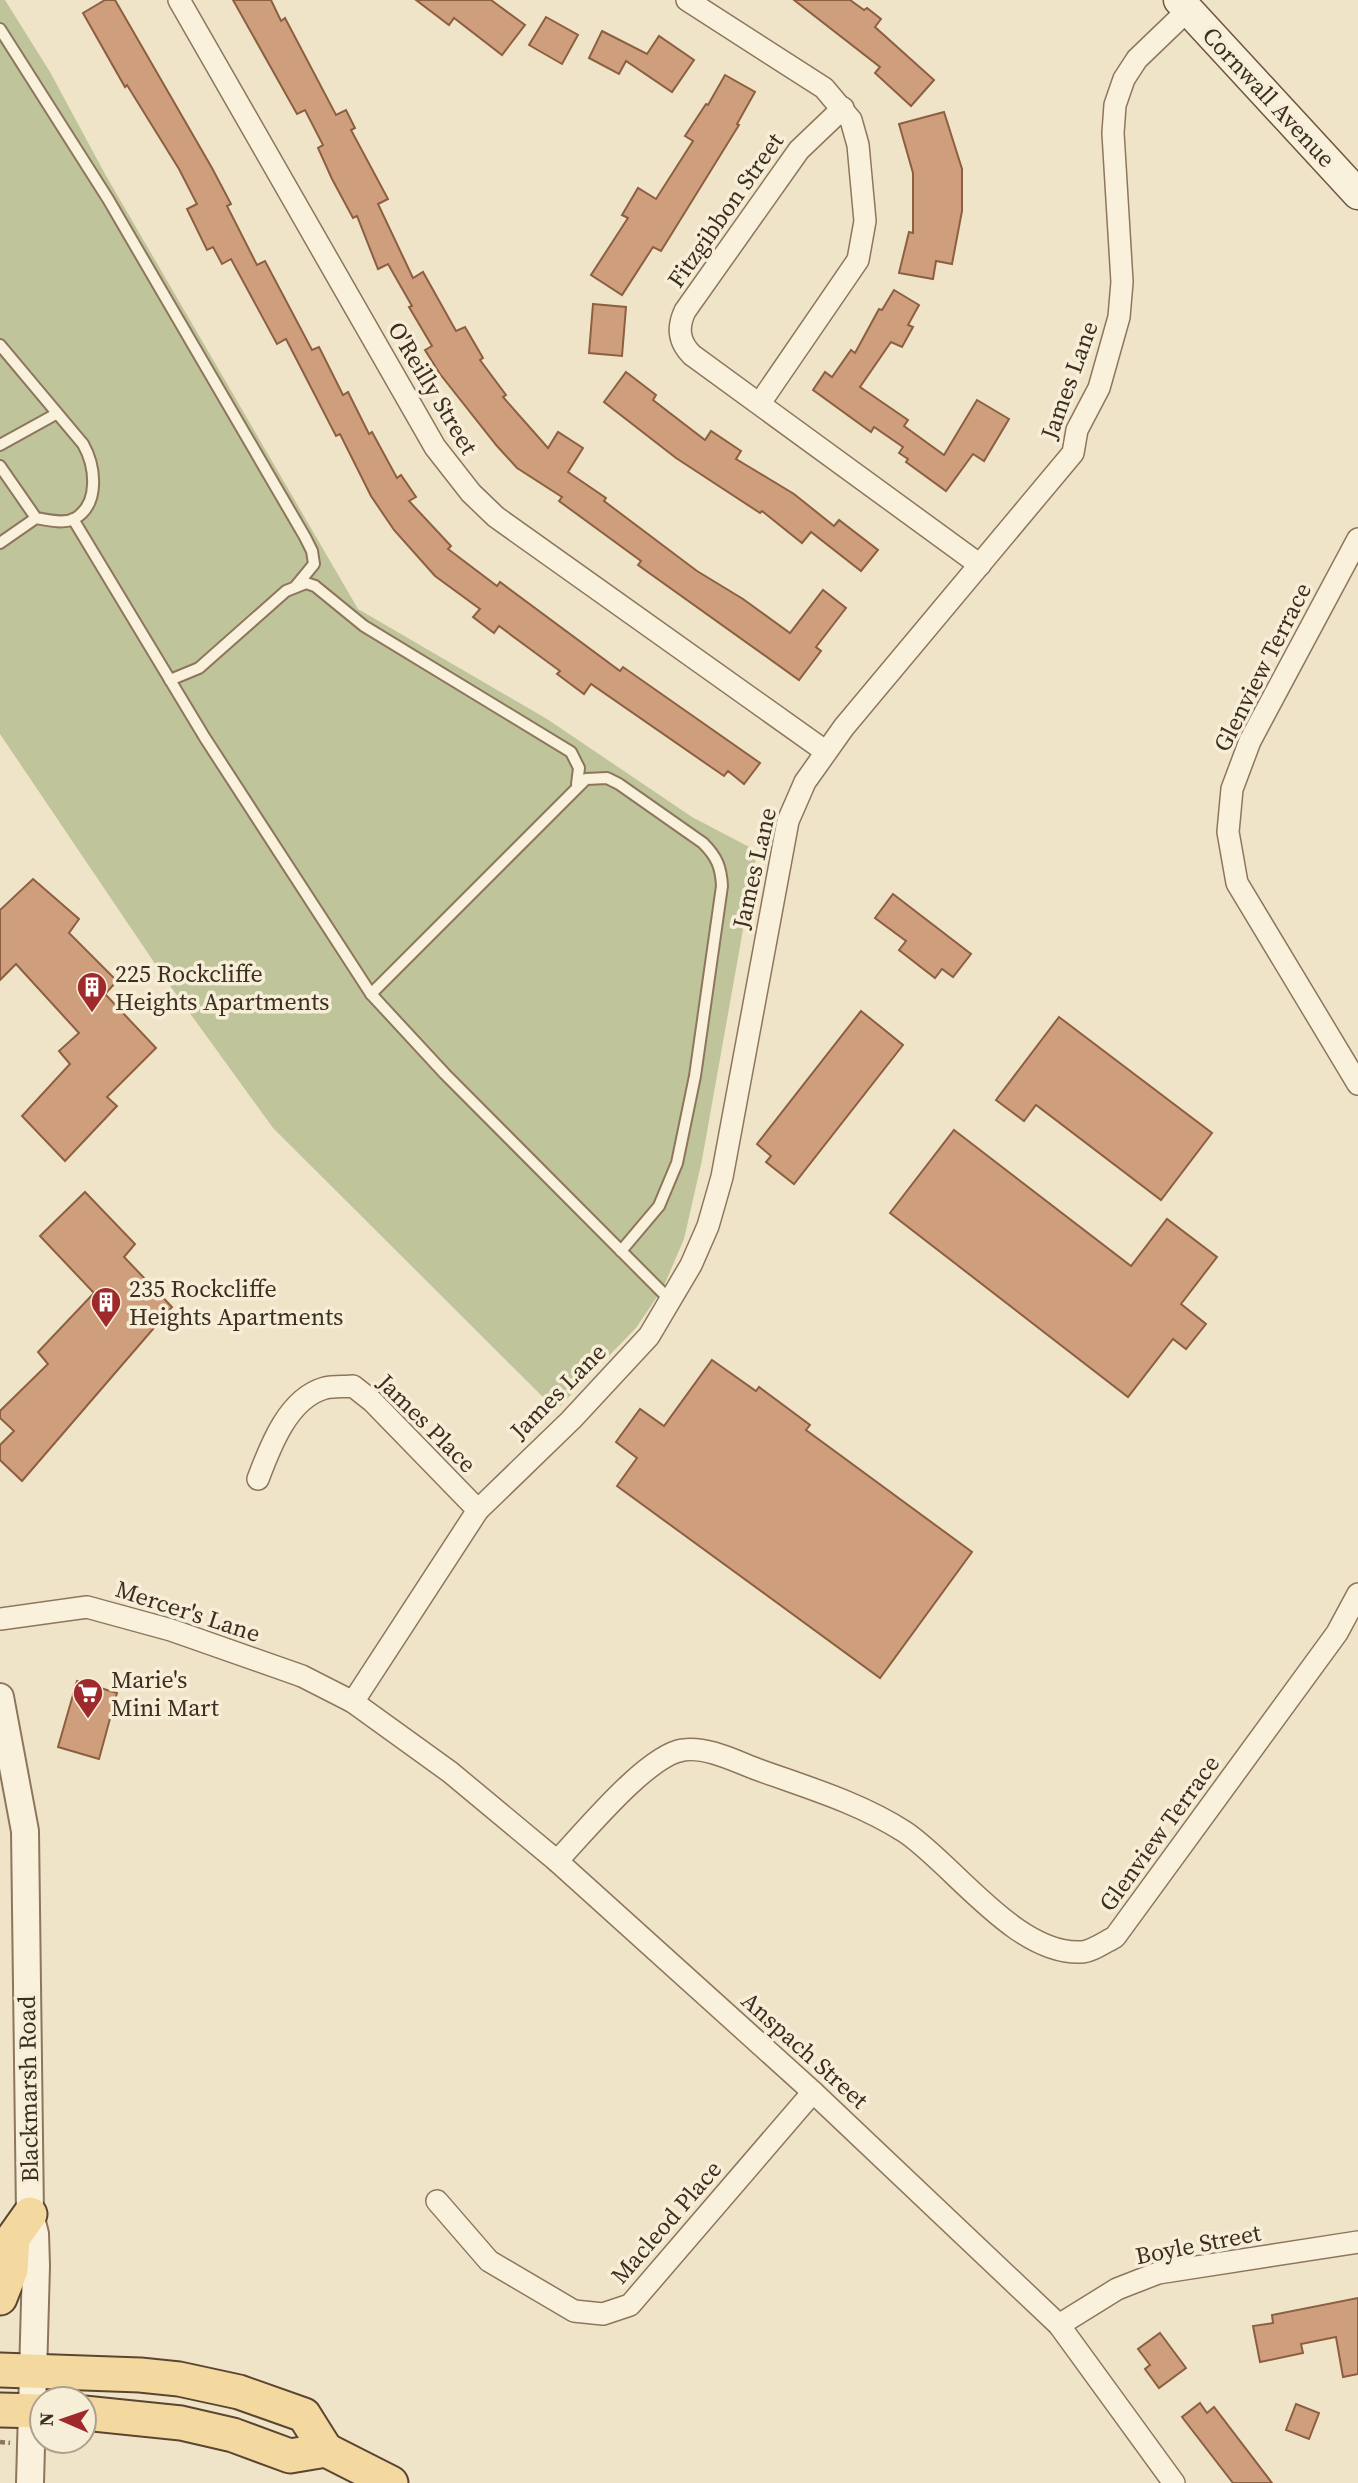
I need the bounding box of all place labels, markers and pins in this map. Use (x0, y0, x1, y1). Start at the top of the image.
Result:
place label: 225 Rockcliffe Heights Apartments (115, 957, 329, 1018)
building icon: 225 Rockcliffe Heights Apartments (75, 970, 109, 1014)
place label: 235 Rockcliffe Heights Apartments (129, 1272, 343, 1333)
building icon: 235 Rockcliffe Heights Apartments (89, 1285, 123, 1329)
place label: Marie's Mini Mart (111, 1663, 219, 1724)
supermarket icon: Marie's Mini Mart (71, 1676, 105, 1720)

